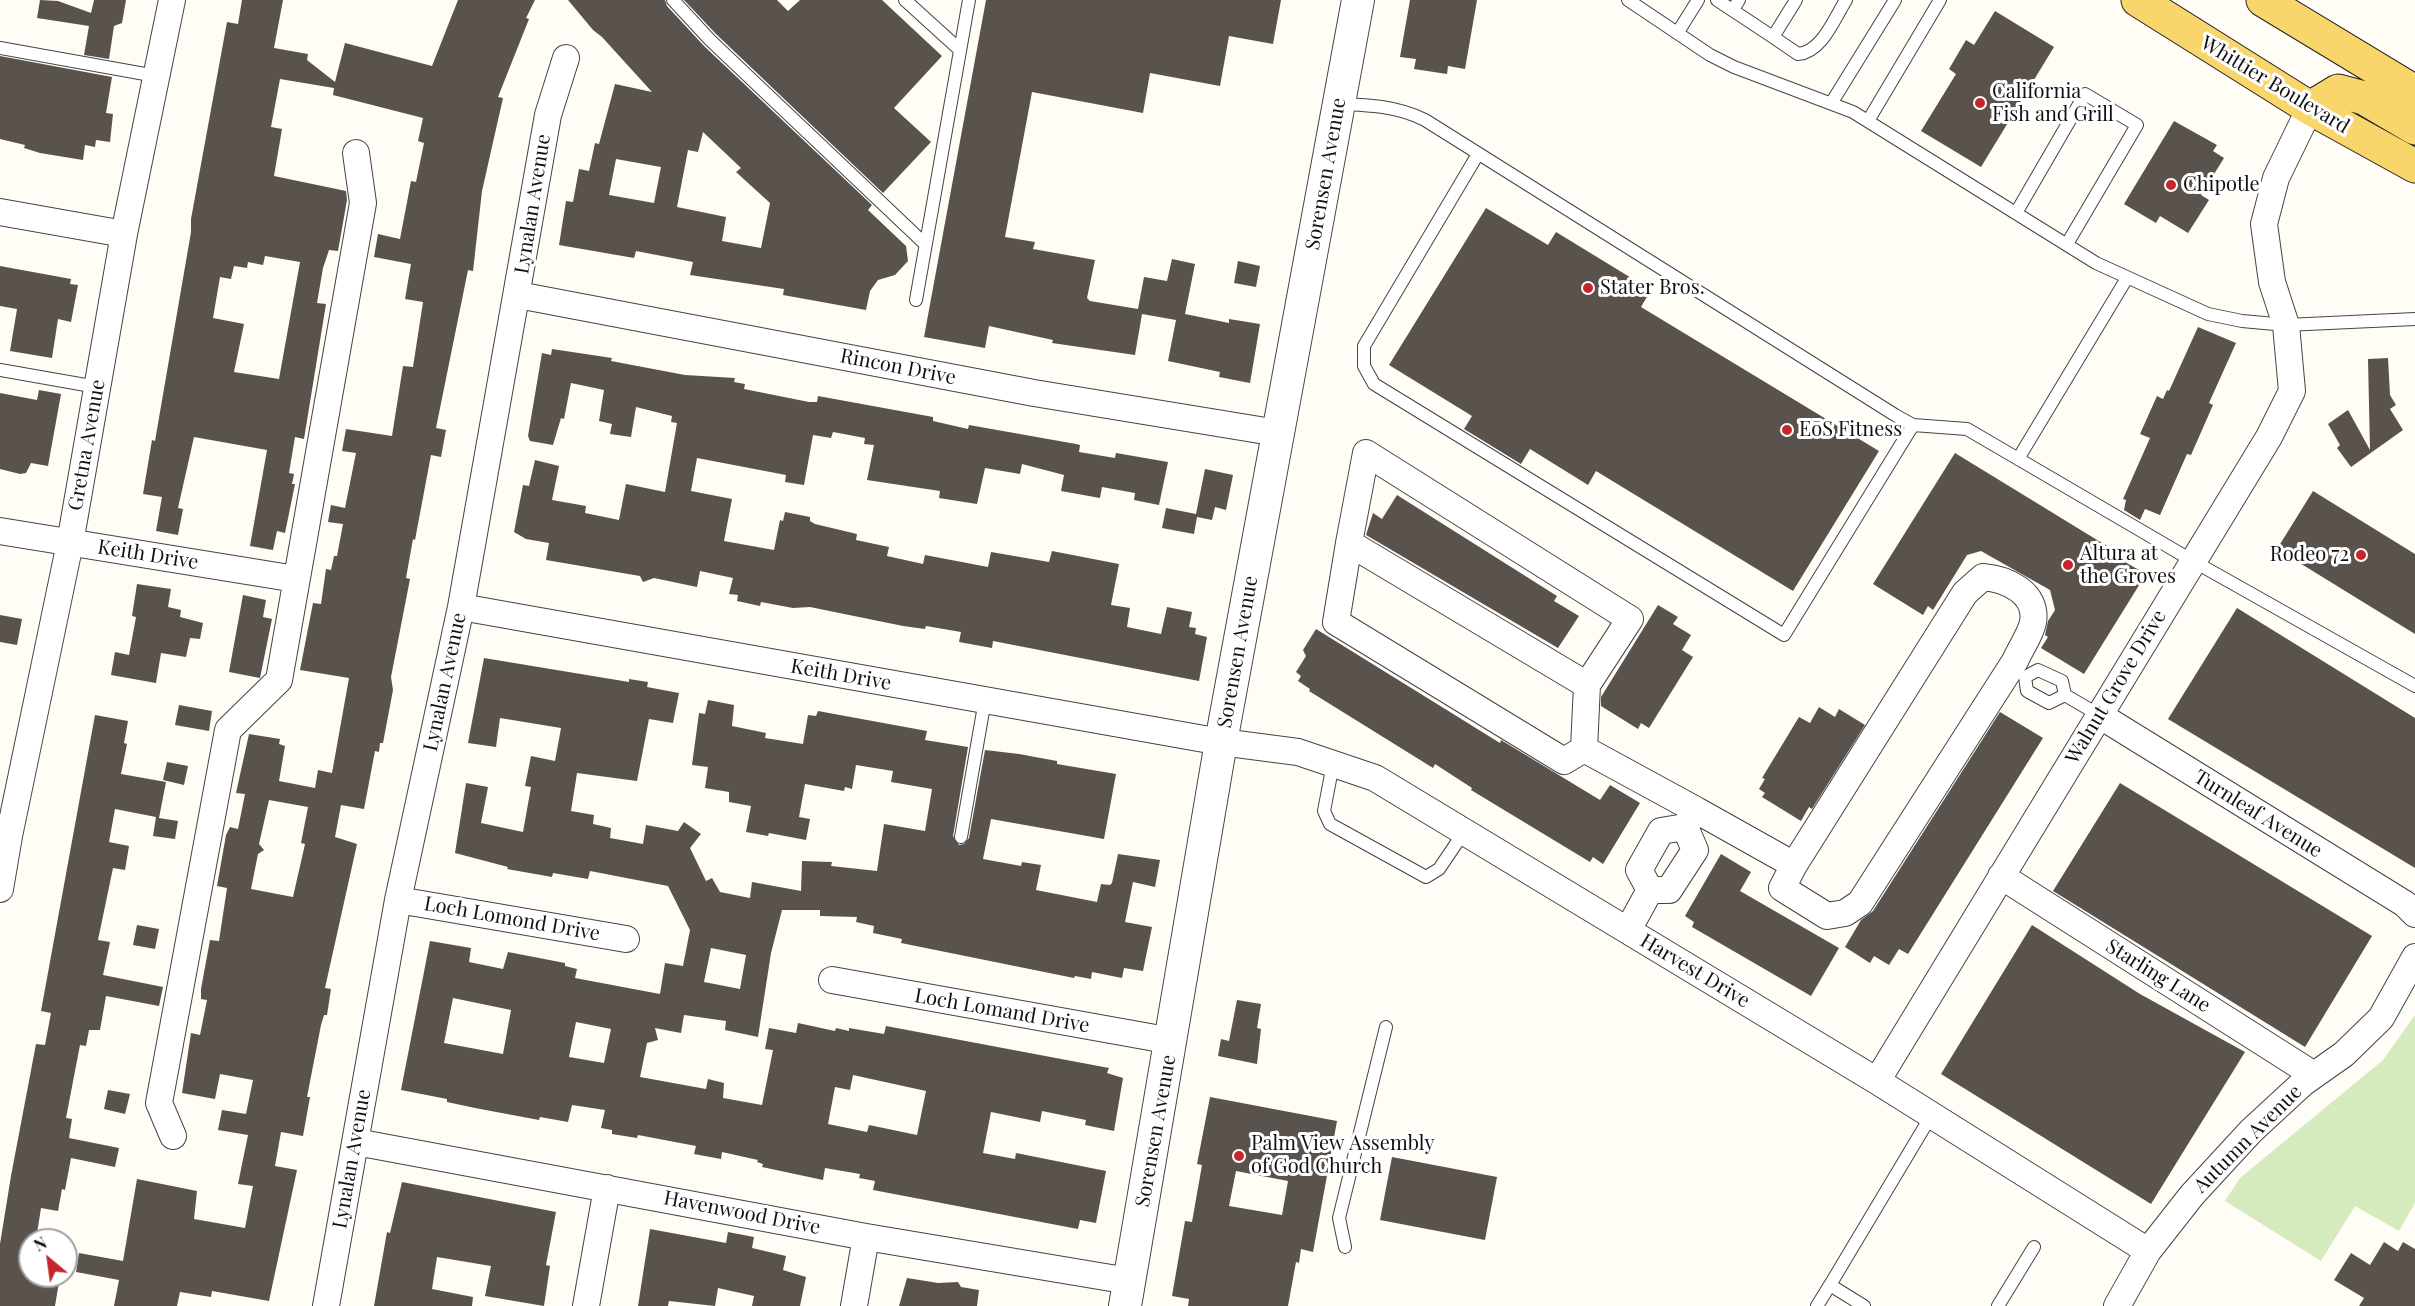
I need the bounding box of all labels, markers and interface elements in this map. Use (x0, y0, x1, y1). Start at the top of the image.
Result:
street label: Whittier Boulevard (2196, 31, 2354, 139)
place label: California Fish and Grill (1992, 80, 2114, 127)
street label: Sorensen Avenue (1301, 96, 1351, 252)
marker: California Fish and Grill (1973, 96, 1987, 110)
street label: Lynalan Avenue (510, 132, 556, 276)
place label: Chipotle (2183, 173, 2260, 197)
marker: Chipotle (2164, 178, 2178, 192)
place label: Stater Bros. (1600, 276, 1705, 300)
marker: Stater Bros. (1581, 281, 1595, 295)
street label: Rincon Drive (838, 344, 958, 390)
street label: Gretna Avenue (64, 378, 110, 512)
place label: EōS Fitness (1799, 418, 1902, 442)
marker: EōS Fitness (1780, 423, 1794, 437)
street label: Keith Drive (96, 535, 200, 575)
place label: Altura at the Groves (2080, 542, 2176, 589)
place label: Rodeo 72 (2270, 543, 2349, 567)
marker: Rodeo 72 (2354, 548, 2368, 562)
marker: Altura at the Groves (2061, 558, 2075, 572)
street label: Sorensen Avenue (1213, 574, 1263, 730)
street label: Walnut Grove Drive (2061, 606, 2171, 768)
street label: Lynalan Avenue (419, 610, 471, 754)
street label: Keith Drive (789, 654, 893, 696)
street label: Turnleaf Avenue (2189, 765, 2327, 863)
street label: Loch Lomond Drive (422, 892, 602, 946)
street label: Harvest Drive (1636, 929, 1754, 1013)
street label: Starling Lane (2101, 934, 2215, 1018)
street label: Loch Lomand Drive (913, 984, 1091, 1038)
street label: Sorensen Avenue (1131, 1053, 1181, 1209)
street label: Autumn Avenue (2189, 1080, 2307, 1198)
street label: Lynalan Avenue (328, 1087, 376, 1231)
place label: Palm View Assembly of God Church (1251, 1132, 1435, 1179)
marker: Palm View Assembly of God Church (1232, 1149, 1246, 1163)
street label: Havenwood Drive (662, 1186, 822, 1240)
north arrow (18, 1228, 78, 1288)
text: N (30, 1232, 50, 1256)

